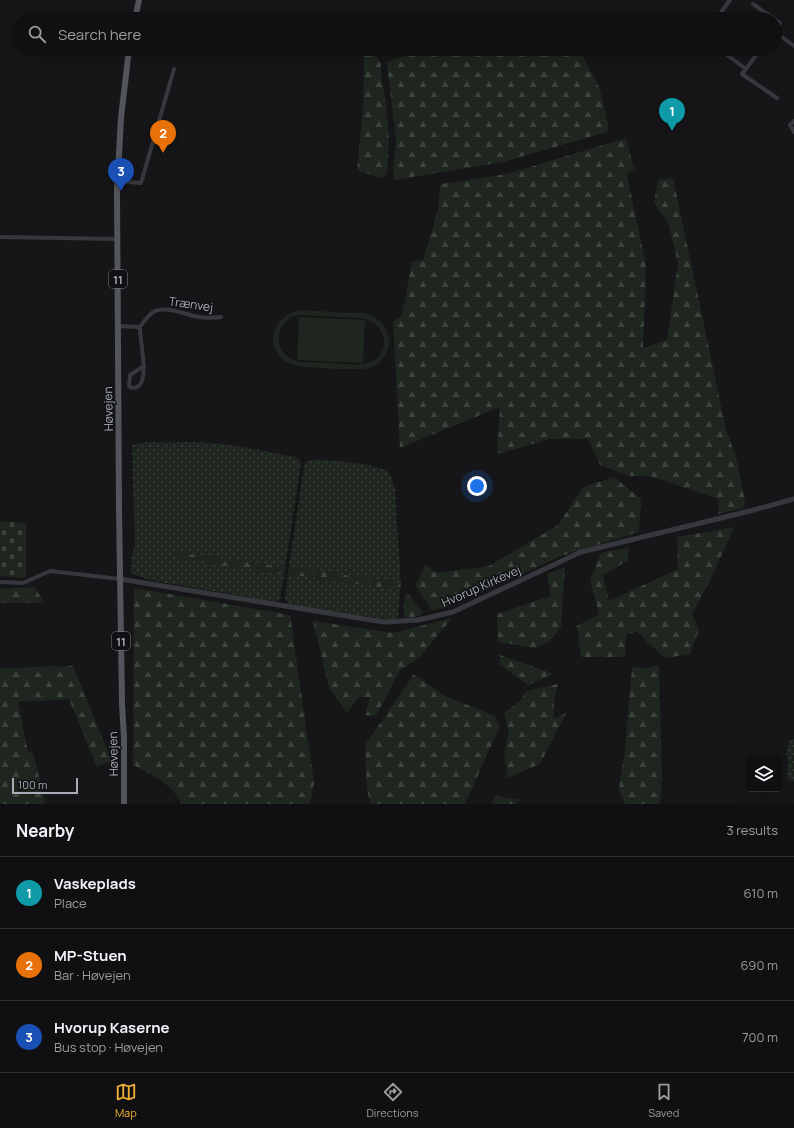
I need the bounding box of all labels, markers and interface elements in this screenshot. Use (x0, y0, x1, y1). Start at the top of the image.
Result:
search box (12, 12, 782, 56)
icon: search (26, 23, 48, 45)
text: Search here (58, 24, 141, 45)
pin: 1 (659, 98, 685, 131)
pin: 2 (150, 120, 176, 153)
pin: 3 (108, 158, 134, 191)
road number: 11 (109, 270, 127, 288)
street label: Trænvej (168, 292, 214, 316)
street label: Høvejen (99, 386, 117, 432)
your location (467, 476, 487, 496)
street label: Hvorup Kirkevej (439, 561, 523, 611)
road number: 11 (112, 632, 130, 650)
street label: Høvejen (104, 731, 122, 777)
map controls (746, 756, 782, 792)
button: layers (746, 756, 782, 792)
scale bar (12, 776, 78, 795)
text: 100 m (18, 777, 47, 792)
text: Nearby (16, 819, 74, 842)
text: 3 results (726, 821, 778, 839)
text: Vaskeplads (54, 873, 136, 894)
text: 1 (26, 884, 32, 902)
text: 610 m (744, 884, 778, 902)
text: Place (54, 894, 87, 912)
text: MP-Stuen (54, 945, 127, 966)
text: 2 (25, 956, 33, 974)
text: 690 m (740, 956, 778, 974)
text: Bar · Høvejen (54, 966, 131, 984)
text: Hvorup Kaserne (54, 1017, 169, 1038)
text: 3 (25, 1028, 33, 1046)
text: 700 m (742, 1028, 778, 1046)
text: Bus stop · Høvejen (54, 1038, 163, 1056)
tab: Map (115, 1081, 137, 1120)
tab: Directions (366, 1081, 419, 1120)
tab: Saved (648, 1081, 679, 1120)

